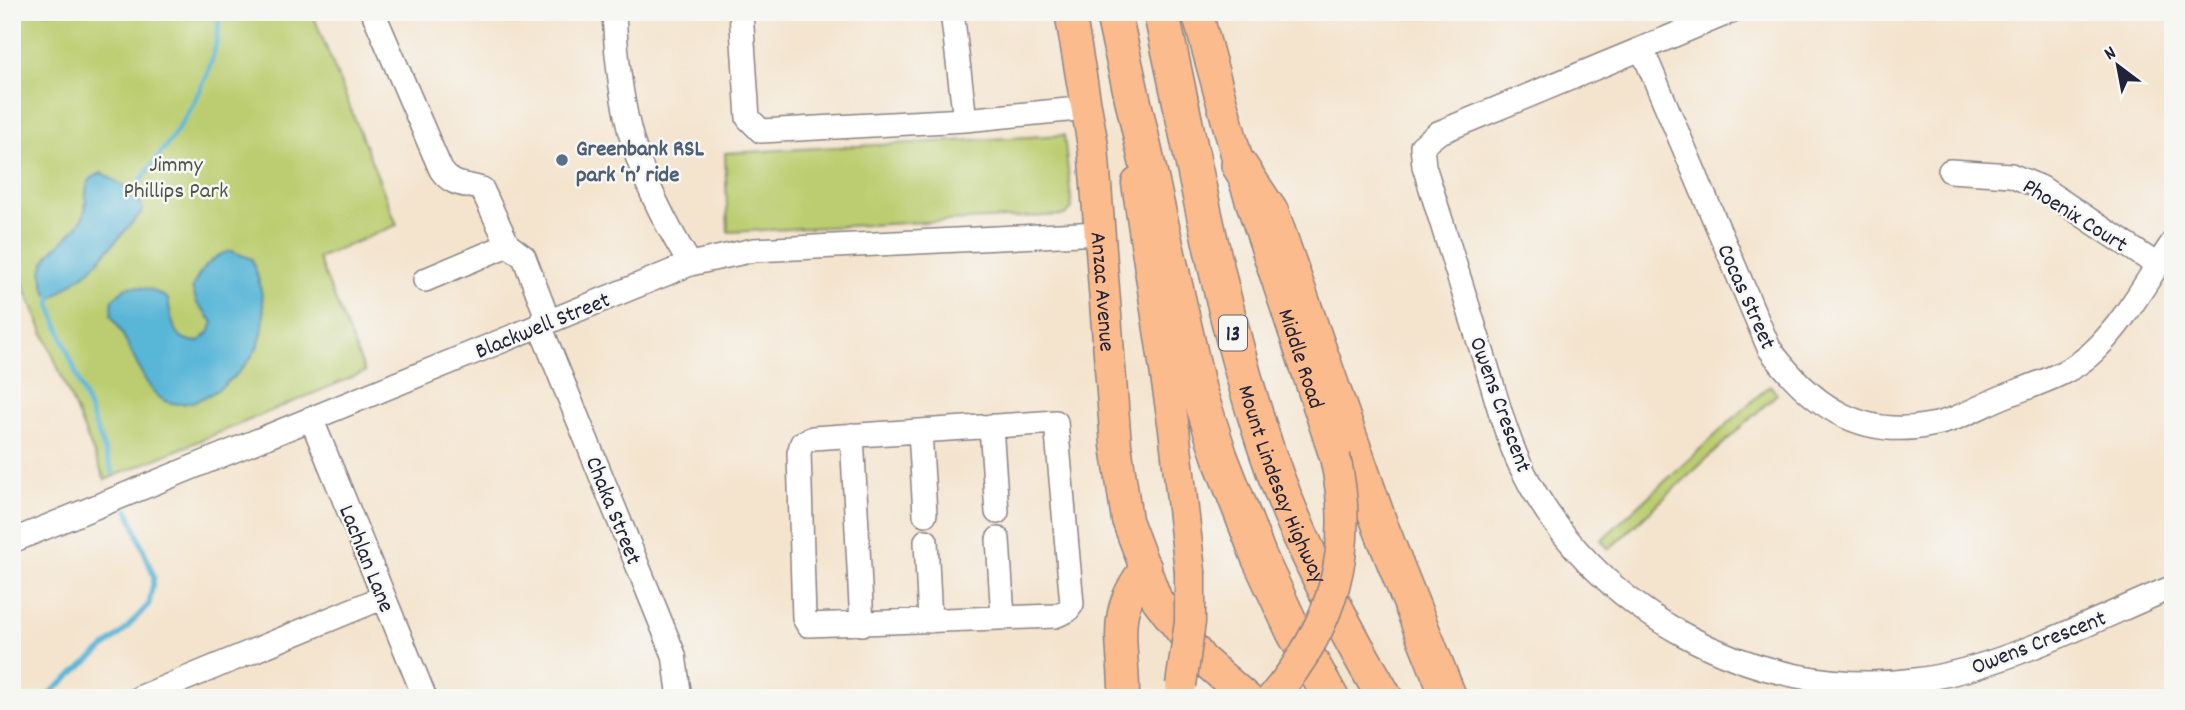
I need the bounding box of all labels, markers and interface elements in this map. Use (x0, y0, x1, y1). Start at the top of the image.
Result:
north arrow (2084, 32, 2154, 102)
text: N (2100, 41, 2122, 68)
place label: Greenbank RSL park ‘n’ ride (576, 134, 704, 193)
park label: Jimmy Phillips Park (123, 150, 229, 209)
marker: Greenbank RSL park ‘n’ ride (554, 152, 570, 168)
street label: Phoenix Court (2015, 172, 2133, 262)
street label: Anzac Avenue (1080, 231, 1122, 353)
street label: Cocas Street (1707, 239, 1783, 356)
street label: Blackwell Street (471, 285, 616, 369)
street label: Middle Road (1267, 305, 1331, 413)
road number: 13 (1219, 316, 1247, 350)
street label: Owens Crescent (1459, 333, 1538, 478)
street label: Mount Lindesay Highway (1227, 382, 1333, 590)
street label: Chaka Street (575, 452, 648, 570)
street label: Lachlan Lane (328, 501, 401, 618)
street label: Owens Crescent (1967, 603, 2111, 685)

